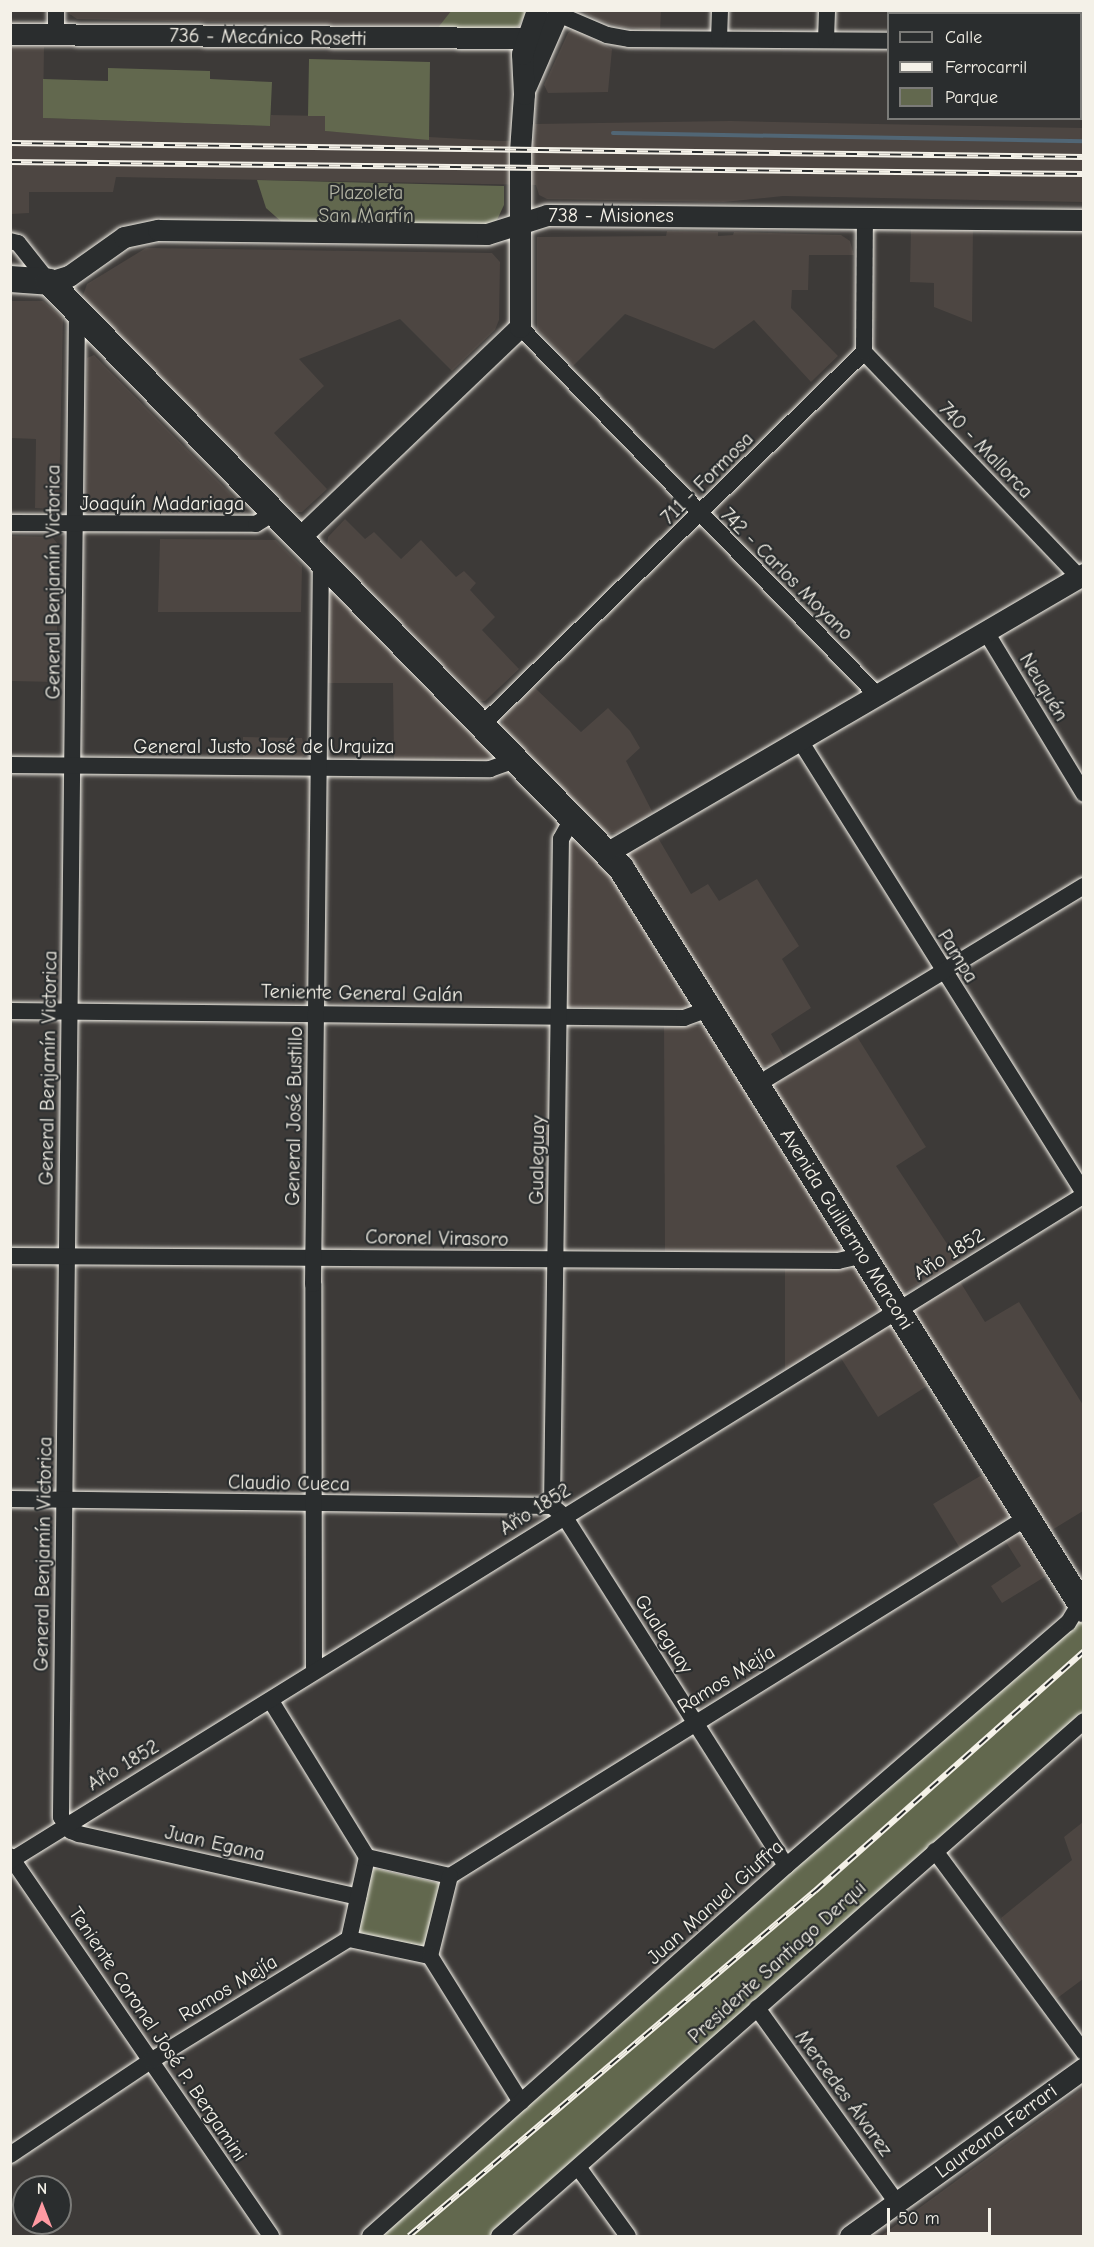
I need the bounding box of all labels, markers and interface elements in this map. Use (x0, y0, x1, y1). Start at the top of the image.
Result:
legend (887, 12, 1082, 120)
street label: 736 - Mecánico Rosetti (169, 23, 367, 51)
text: Calle (945, 27, 982, 48)
text: Ferrocarril (945, 57, 1027, 78)
text: Parque (945, 87, 998, 108)
park label: Plazoleta San Martín (318, 181, 414, 228)
street label: 738 - Misiones (548, 203, 674, 227)
street label: 740 - Mallorca (934, 397, 1038, 503)
street label: 711 - Formosa (656, 427, 758, 529)
street label: General Benjamín Victorica (41, 465, 65, 699)
street label: Joaquín Madariaga (80, 491, 244, 515)
street label: 742 - Carlos Moyano (716, 503, 858, 645)
street label: Neuquén (1014, 649, 1074, 725)
street label: General Justo José de Urquiza (133, 734, 395, 758)
street label: Pampa (932, 925, 984, 987)
street label: General Benjamín Victorica (34, 950, 62, 1186)
street label: Teniente General Galán (261, 979, 463, 1007)
street label: General José Bustillo (280, 1026, 308, 1206)
street label: Gualeguay (524, 1115, 550, 1205)
street label: Avenida Guillermo Marconi (775, 1124, 919, 1334)
street label: Año 1852 (909, 1223, 989, 1285)
street label: Coronel Virasoro (365, 1225, 509, 1251)
street label: General Benjamín Victorica (29, 1436, 57, 1672)
street label: Claudio Cueca (228, 1470, 350, 1496)
street label: Año 1852 (495, 1478, 575, 1540)
street label: Gualeguay (630, 1590, 698, 1678)
street label: Ramos Mejía (673, 1640, 779, 1718)
street label: Año 1852 (83, 1734, 163, 1796)
street label: Juan Egana (163, 1820, 267, 1866)
street label: Juan Manuel Giuffra (642, 1835, 788, 1969)
street label: Presidente Santiago Derqui (683, 1876, 871, 2048)
street label: Teniente Coronel José P. Bergamini (64, 1902, 252, 2166)
street label: Ramos Mejía (175, 1949, 281, 2027)
street label: Mercedes Álvarez (790, 2025, 898, 2161)
street label: Laureana Ferrari (930, 2079, 1062, 2183)
north arrow (12, 2175, 72, 2235)
text: N (37, 2180, 47, 2198)
scale bar (890, 2196, 994, 2234)
text: 50 m (898, 2208, 940, 2229)

